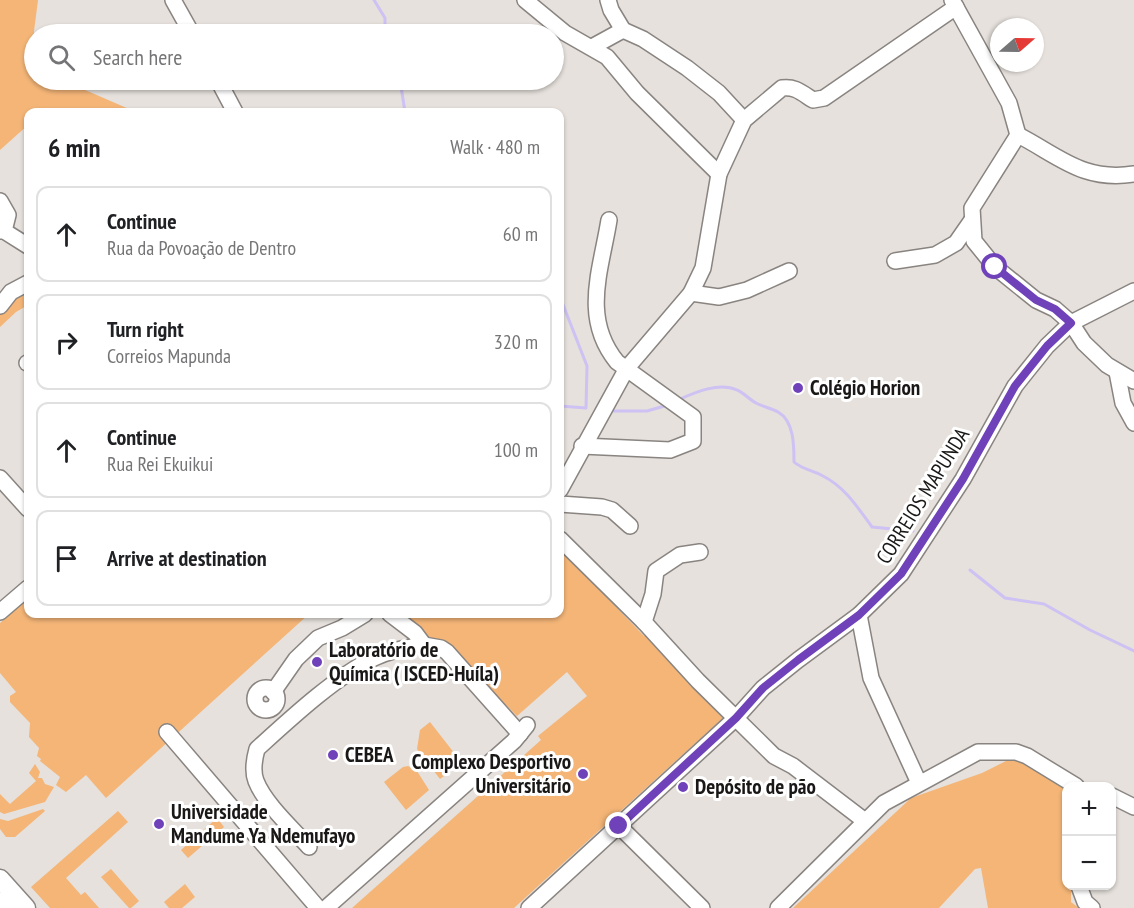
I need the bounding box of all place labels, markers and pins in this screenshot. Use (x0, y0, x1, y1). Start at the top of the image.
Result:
place label: Colégio Horion (810, 374, 920, 401)
marker: Colégio Horion (791, 381, 805, 395)
place label: Laboratório de Química ( ISCED-Huíla) (329, 636, 499, 687)
marker: Laboratório de Química ( ISCED-Huíla) (310, 655, 324, 669)
place label: CEBEA (345, 741, 394, 768)
marker: CEBEA (326, 748, 340, 762)
place label: Complexo Desportivo Universitário (412, 748, 571, 799)
marker: Complexo Desportivo Universitário (576, 767, 590, 781)
place label: Depósito de pão (695, 773, 816, 800)
marker: Depósito de pão (676, 780, 690, 794)
place label: Universidade Mandume Ya Ndemufayo (171, 798, 355, 849)
marker: Universidade Mandume Ya Ndemufayo (152, 817, 166, 831)

